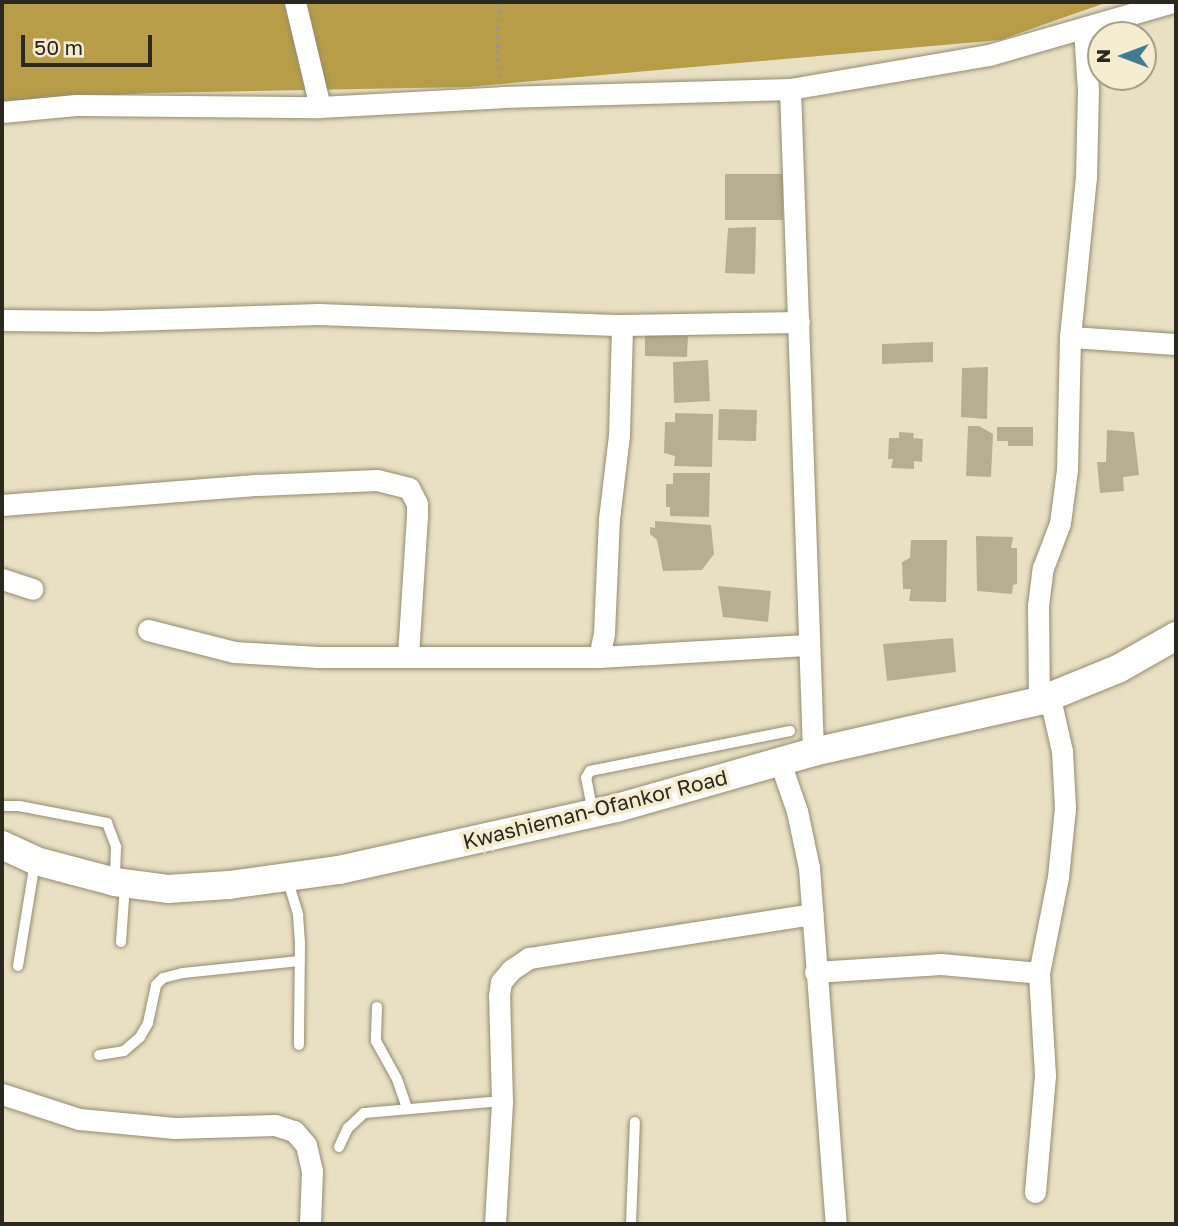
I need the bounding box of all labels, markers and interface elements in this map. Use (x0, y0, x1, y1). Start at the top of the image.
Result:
scale bar (24, 21, 156, 65)
north arrow (1087, 21, 1157, 91)
text: 50 m (34, 34, 83, 60)
text: N (1091, 49, 1114, 63)
street label: Kwashieman-Ofankor Road (460, 764, 730, 854)

